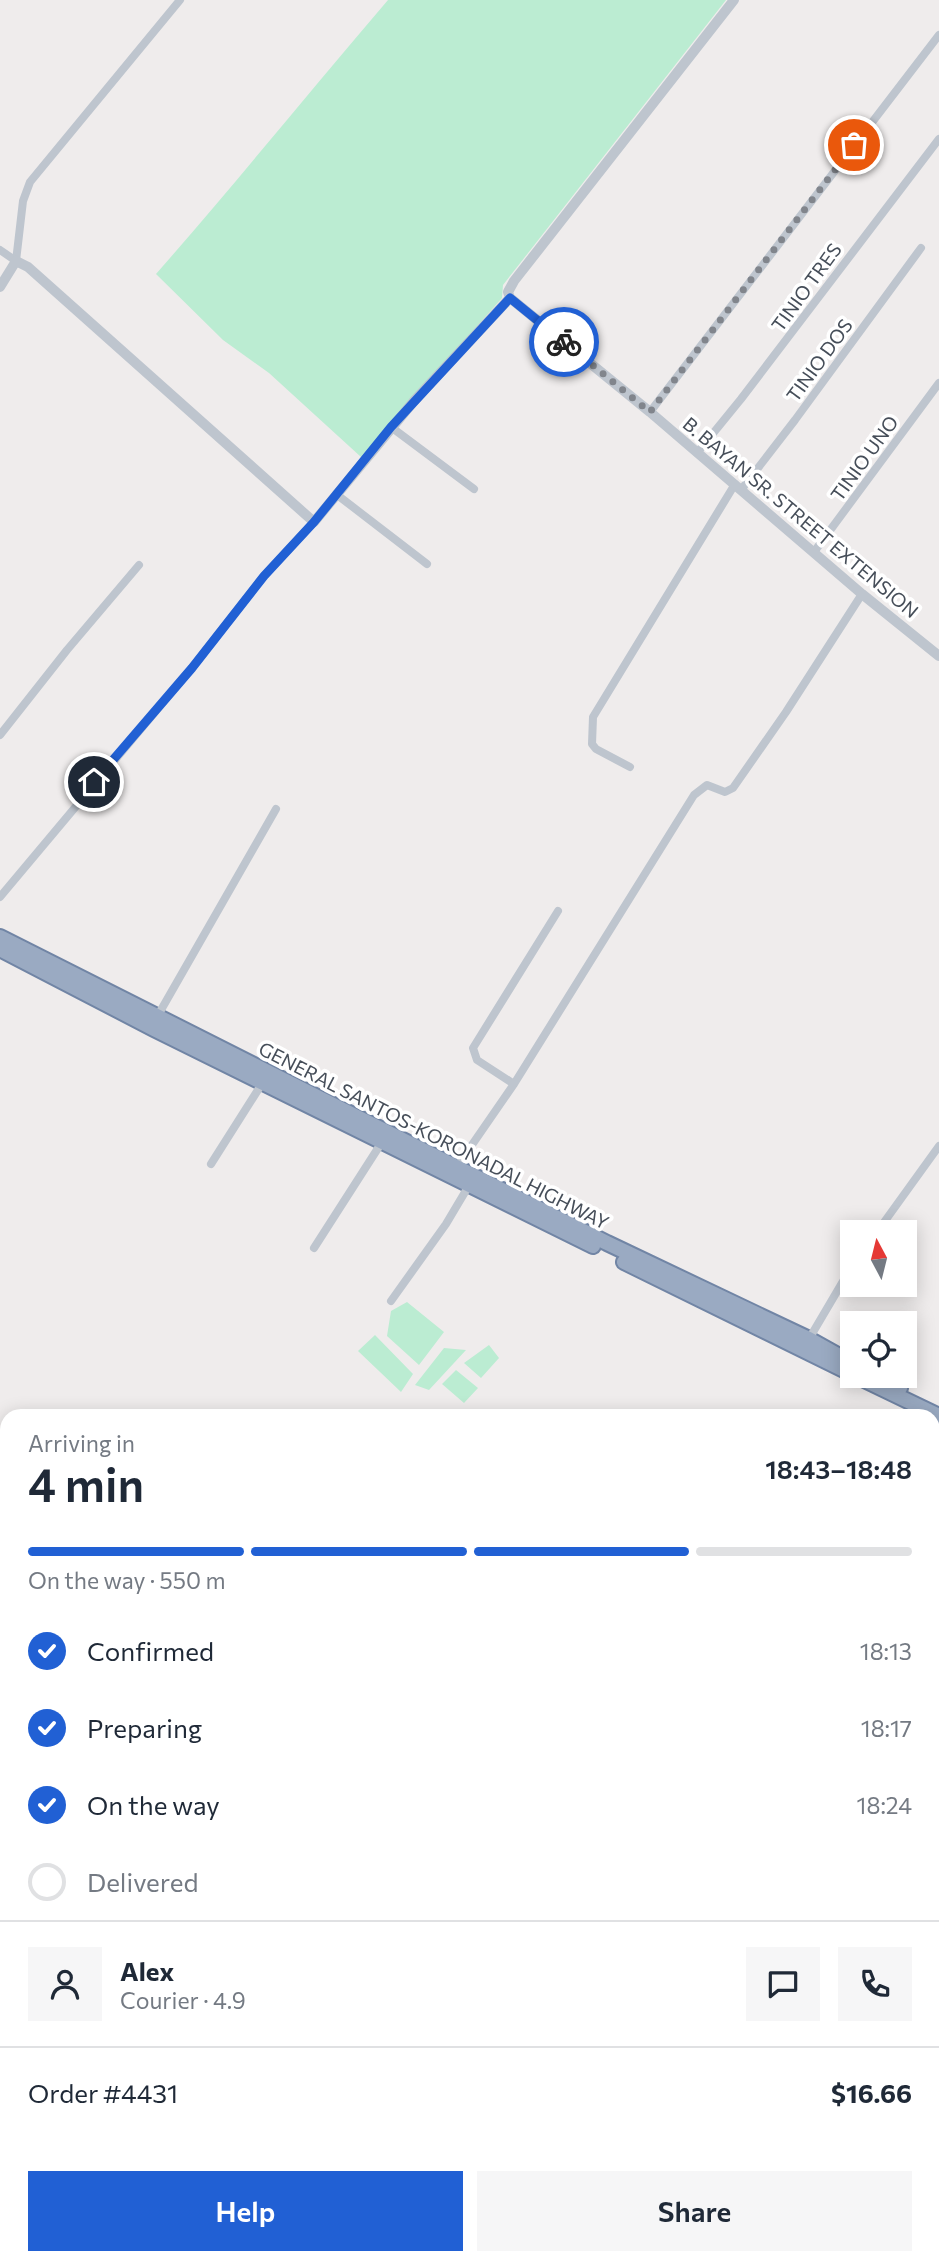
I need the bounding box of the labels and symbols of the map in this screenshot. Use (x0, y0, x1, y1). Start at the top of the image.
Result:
pin (824, 115, 884, 175)
street label: TINIO TRES (766, 238, 846, 336)
courier (529, 307, 599, 377)
street label: TINIO DOS (781, 314, 857, 406)
street label: TINIO UNO (825, 411, 903, 505)
street label: B. BAYAN SR. STREET EXTENSION (679, 412, 923, 622)
pin (64, 752, 124, 812)
street label: GENERAL SANTOS-KORONADAL HIGHWAY (255, 1036, 613, 1234)
north arrow (840, 1220, 917, 1297)

